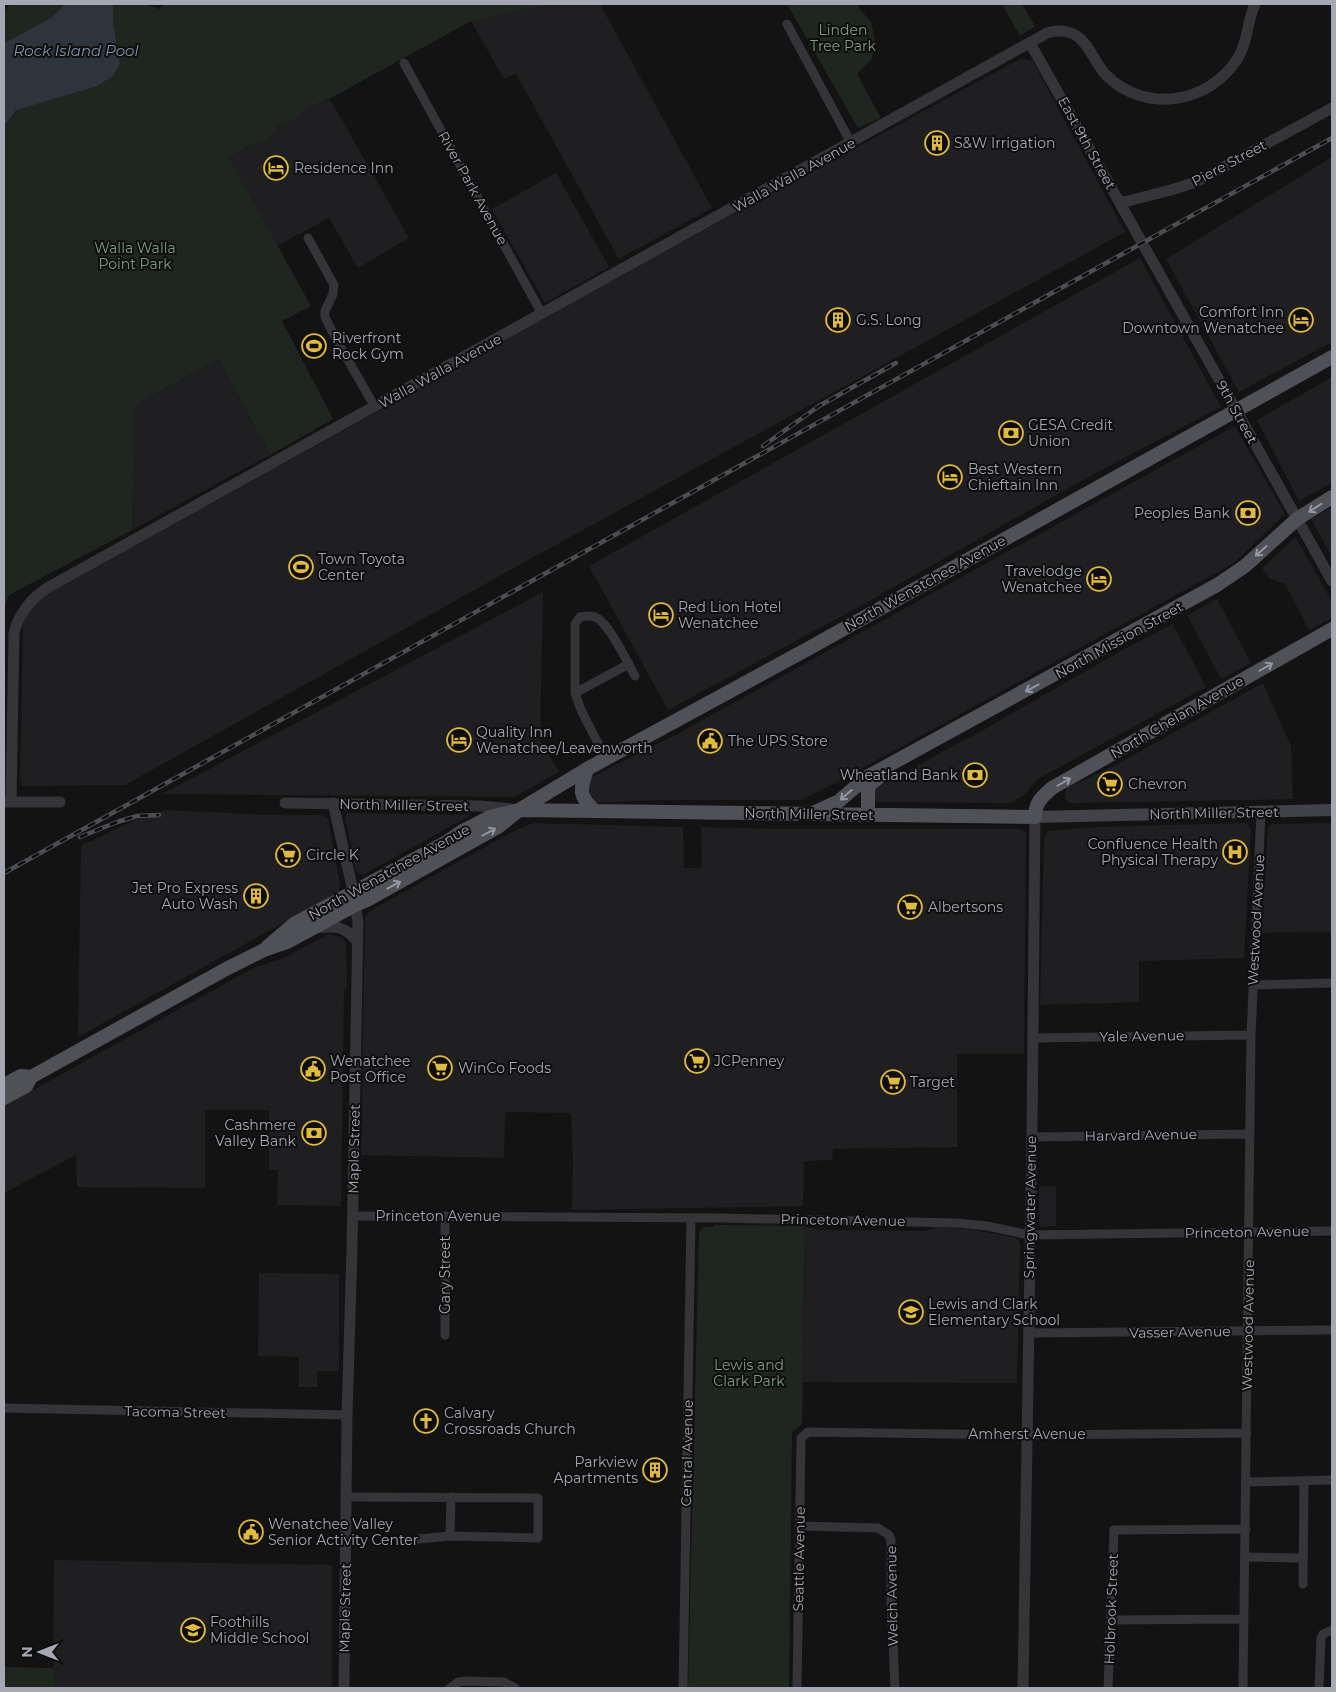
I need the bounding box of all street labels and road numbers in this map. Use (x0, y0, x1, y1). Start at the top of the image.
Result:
street label: East 9th Street (1054, 93, 1120, 193)
street label: River Park Avenue (434, 128, 512, 248)
street label: Walla Walla Avenue (729, 134, 859, 216)
street label: Piere Street (1188, 136, 1270, 190)
street label: Walla Walla Avenue (375, 330, 505, 412)
street label: 9th Street (1212, 377, 1262, 447)
street label: North Wenatchee Avenue (841, 531, 1009, 635)
street label: North Mission Street (1052, 597, 1186, 683)
street label: North Chelan Avenue (1107, 672, 1247, 762)
street label: North Miller Street (339, 795, 469, 815)
street label: North Miller Street (1149, 803, 1279, 823)
street label: North Miller Street (744, 804, 874, 824)
street label: North Wenatchee Avenue (305, 820, 473, 924)
street label: Westwood Avenue (1244, 854, 1268, 986)
street label: Yale Avenue (1099, 1026, 1185, 1046)
street label: Maple Street (344, 1104, 364, 1194)
street label: Harvard Avenue (1085, 1125, 1197, 1145)
street label: Springwater Avenue (1020, 1135, 1040, 1279)
street label: Princeton Avenue (376, 1207, 500, 1225)
street label: Princeton Avenue (780, 1210, 906, 1230)
street label: Princeton Avenue (1184, 1222, 1310, 1242)
street label: Gary Street (436, 1236, 454, 1314)
street label: Westwood Avenue (1238, 1259, 1258, 1391)
street label: Vasser Avenue (1129, 1322, 1231, 1342)
street label: Central Avenue (677, 1399, 697, 1507)
street label: Tacoma Street (124, 1402, 226, 1422)
street label: Amherst Avenue (968, 1425, 1086, 1443)
street label: Seattle Avenue (789, 1506, 809, 1612)
street label: Welch Avenue (882, 1545, 902, 1647)
street label: Holbrook Street (1100, 1553, 1122, 1665)
street label: Maple Street (335, 1563, 355, 1653)

